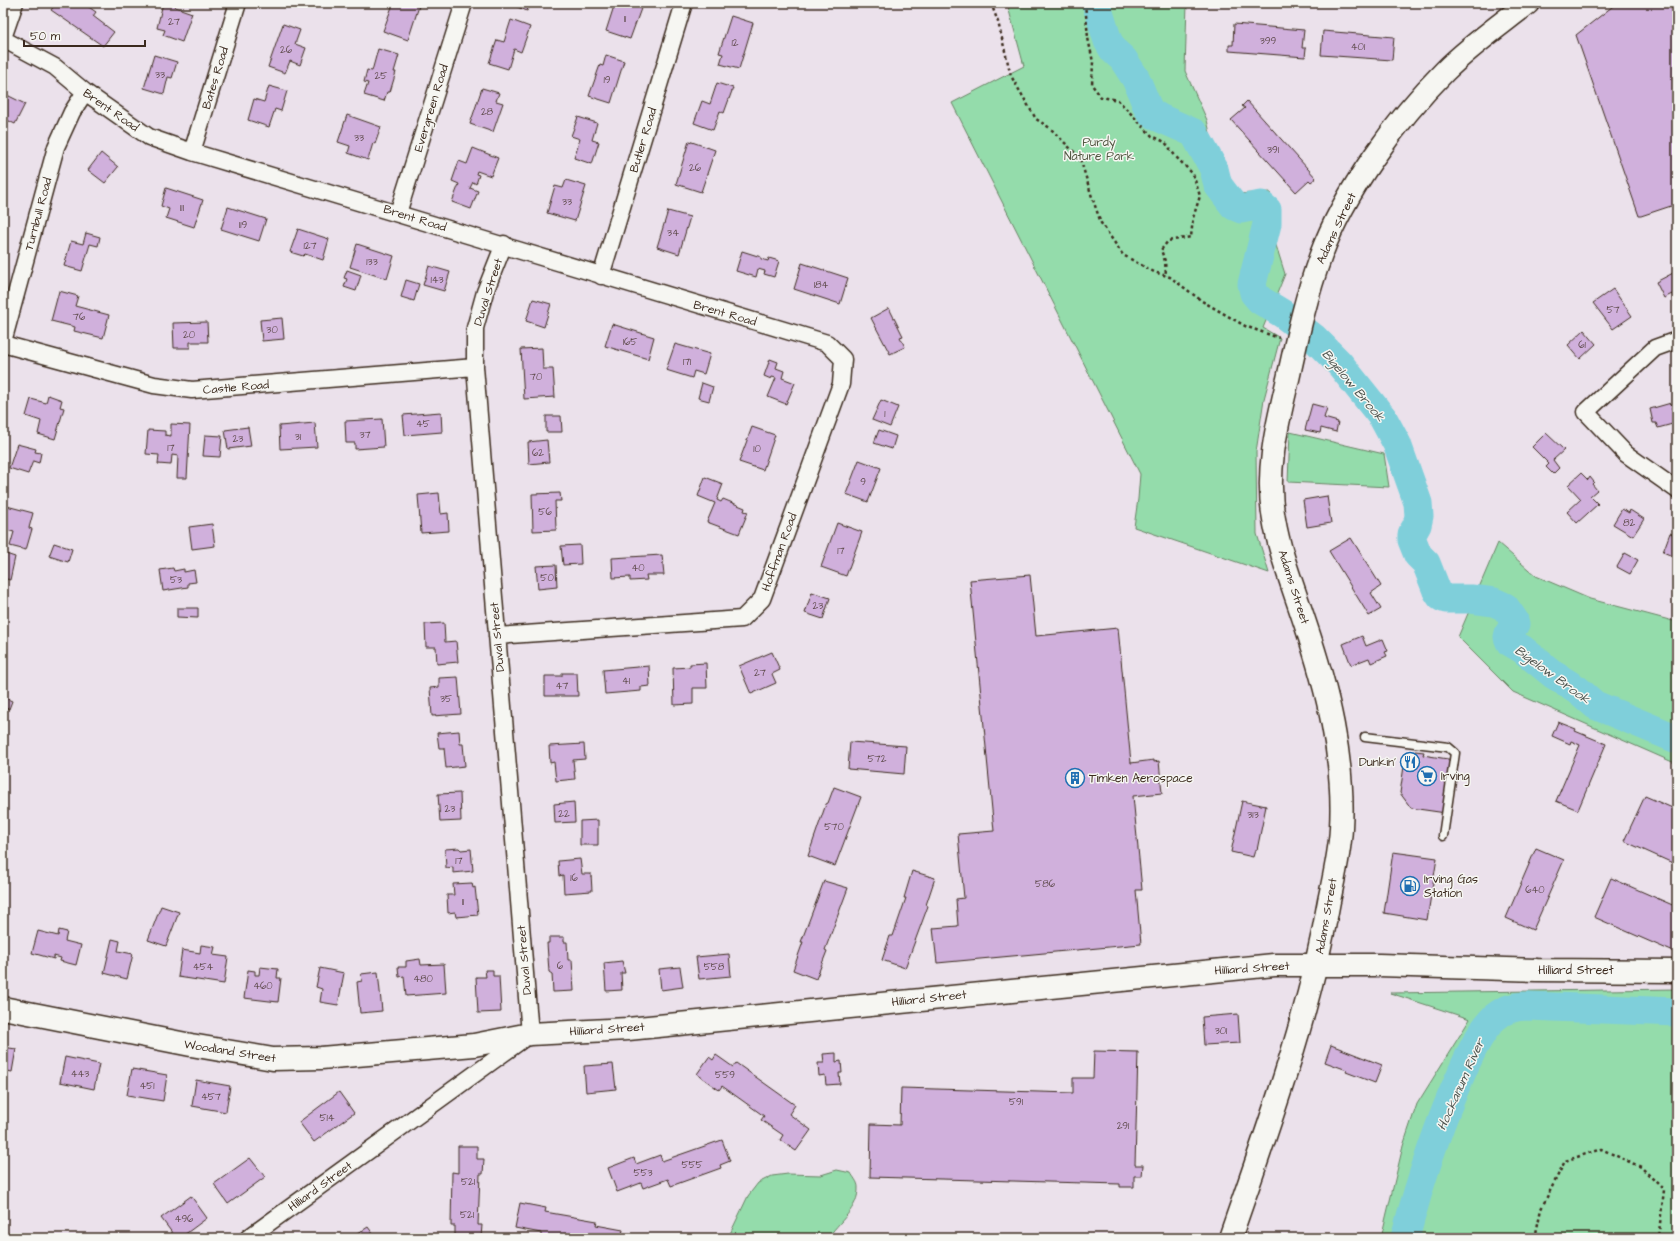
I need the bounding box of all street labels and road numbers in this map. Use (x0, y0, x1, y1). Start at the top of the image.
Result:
street label: Bates Road (198, 45, 233, 111)
street label: Evergreen Road (410, 62, 454, 154)
street label: Brent Road (79, 85, 142, 136)
street label: Butler Road (626, 106, 661, 175)
street label: Turnbull Road (21, 176, 56, 253)
street label: Adams Street (1312, 190, 1361, 267)
street label: Brent Road (381, 201, 448, 236)
street label: Duval Street (470, 256, 507, 328)
street label: Brent Road (691, 296, 758, 331)
street label: Castle Road (202, 376, 270, 399)
street label: Hoffman Road (757, 511, 801, 594)
street label: Adams Street (1274, 548, 1314, 627)
street label: Duval Street (486, 601, 509, 673)
street label: Adams Street (1311, 876, 1342, 956)
street label: Duval Street (513, 924, 536, 996)
street label: Hilliard Street (1214, 957, 1290, 980)
street label: Hilliard Street (1538, 962, 1614, 979)
street label: Hilliard Street (891, 986, 968, 1011)
street label: Hilliard Street (569, 1018, 645, 1041)
street label: Woodland Street (183, 1036, 277, 1067)
street label: Hilliard Street (285, 1157, 356, 1215)

